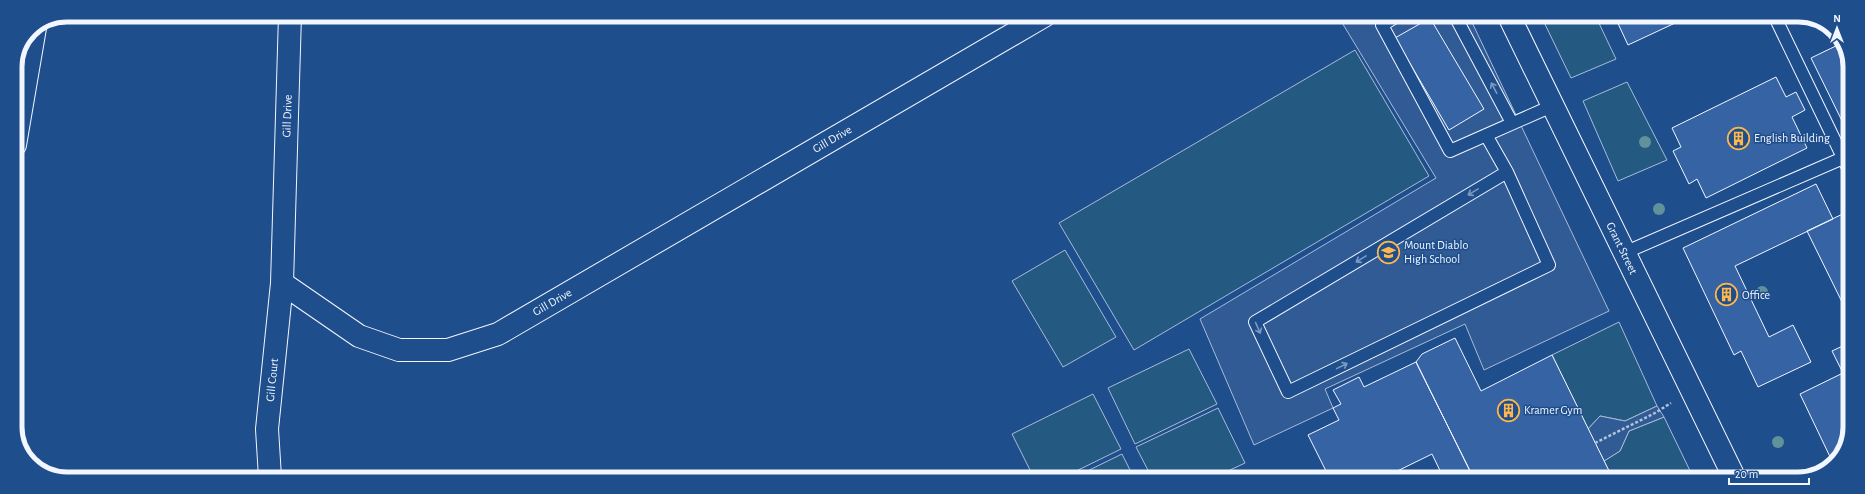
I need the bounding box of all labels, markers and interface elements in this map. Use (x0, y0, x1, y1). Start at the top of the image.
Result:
north arrow (1817, 8, 1857, 48)
text: N (1833, 13, 1841, 24)
one-way arrow (1489, 83, 1497, 95)
street label: Gill Drive (280, 94, 294, 138)
street label: Gill Drive (810, 123, 854, 155)
building icon: English Building (1726, 125, 1752, 151)
place label: English Building (1754, 132, 1830, 144)
one-way arrow (1467, 189, 1479, 197)
street label: Grant Street (1604, 220, 1640, 276)
school or university icon: Mount Diablo High School (1376, 239, 1402, 265)
place label: Mount Diablo High School (1404, 239, 1468, 265)
one-way arrow (1355, 255, 1367, 263)
building icon: Office (1714, 282, 1740, 308)
street label: Gill Drive (530, 286, 574, 318)
place label: Office (1742, 289, 1770, 301)
one-way arrow (1255, 322, 1263, 334)
street label: Gill Court (264, 358, 280, 402)
one-way arrow (1335, 362, 1347, 369)
building icon: Kramer Gym (1496, 397, 1522, 423)
place label: Kramer Gym (1524, 404, 1582, 417)
scale bar (1729, 460, 1809, 486)
text: 20 m (1735, 468, 1758, 480)

